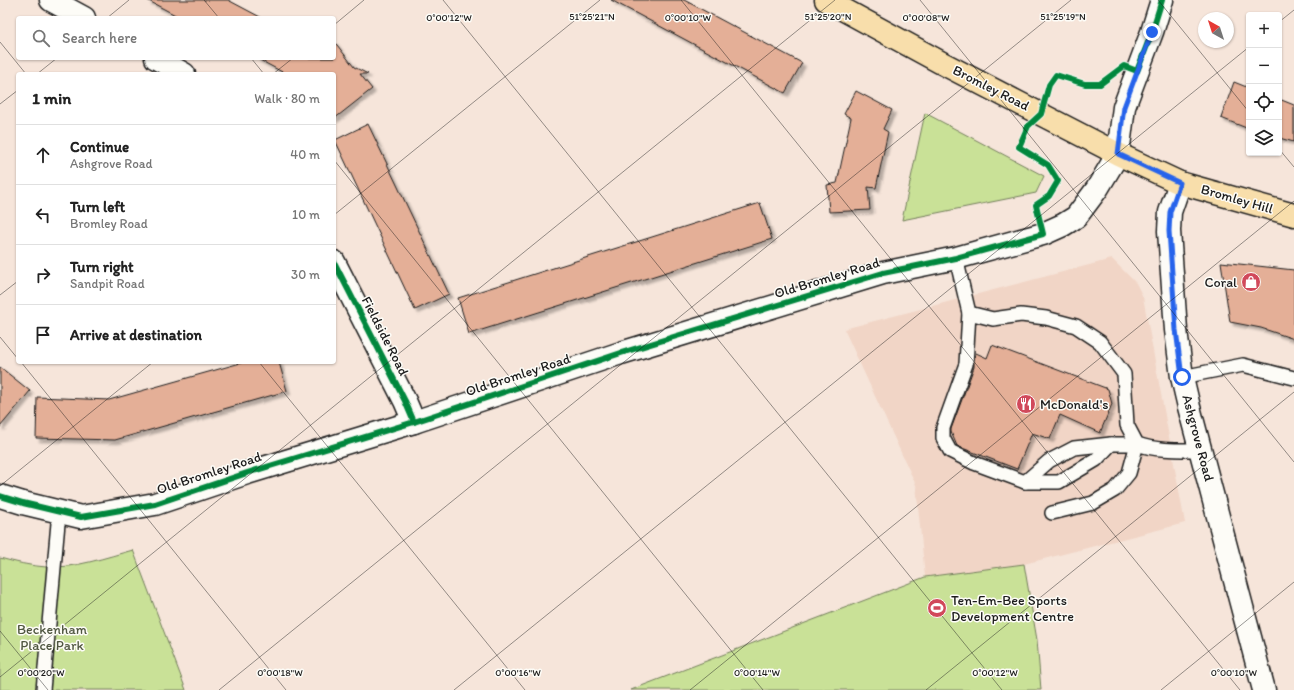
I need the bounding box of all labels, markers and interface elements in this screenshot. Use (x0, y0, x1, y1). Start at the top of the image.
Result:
text: 51°25'21"N (569, 10, 615, 23)
text: 51°25'20"N (804, 10, 852, 23)
text: 51°25'19"N (1040, 10, 1086, 23)
text: 0°00'12"W (426, 11, 472, 24)
text: 0°00'10"W (665, 11, 712, 24)
text: 0°00'08"W (902, 11, 950, 24)
north arrow (1198, 12, 1234, 48)
map controls (1246, 12, 1282, 156)
button: + (1246, 12, 1282, 48)
search box (16, 16, 336, 60)
route end (1143, 23, 1161, 41)
icon: search (30, 27, 52, 49)
text: Search here (62, 29, 137, 47)
button: − (1246, 48, 1282, 84)
street label: Bromley Road (950, 61, 1033, 115)
button: locate (1246, 84, 1282, 120)
text: 1 min (32, 88, 71, 108)
text: Walk · 80 m (254, 91, 320, 106)
button: layers (1246, 120, 1282, 156)
text: Continue (70, 138, 129, 156)
icon: ahead (32, 144, 54, 166)
text: 40 m (290, 147, 320, 162)
text: Ashgrove Road (70, 156, 153, 171)
street label: Bromley Hill (1199, 181, 1275, 217)
text: Turn left (70, 198, 125, 216)
icon: left (32, 204, 54, 226)
text: 10 m (292, 207, 320, 222)
text: Bromley Road (70, 216, 148, 231)
street label: Old Bromley Road (772, 254, 882, 302)
text: Turn right (70, 258, 134, 276)
icon: right (32, 264, 54, 286)
text: 30 m (291, 267, 320, 282)
shop icon: Coral (1240, 271, 1262, 293)
place label: Coral (1204, 274, 1237, 291)
text: Sandpit Road (70, 276, 145, 291)
street label: Fieldside Road (358, 294, 412, 379)
icon: arrive (32, 324, 54, 346)
text: Arrive at destination (70, 326, 202, 344)
street label: Old Bromley Road (463, 350, 573, 400)
route start (1173, 368, 1191, 386)
restaurant icon: McDonald's (1015, 393, 1037, 415)
street label: Ashgrove Road (1178, 393, 1218, 484)
place label: McDonald's (1040, 396, 1109, 413)
street label: Old Bromley Road (154, 448, 264, 498)
place label: Ten-Em-Bee Sports Development Centre (951, 592, 1074, 625)
sports icon: Ten-Em-Bee Sports Development Centre (926, 597, 948, 619)
park label: Beckenham Place Park (17, 621, 88, 654)
text: 0°00'20"W (18, 666, 65, 679)
text: 0°00'18"W (257, 666, 303, 679)
text: 0°00'16"W (495, 666, 541, 679)
text: 0°00'14"W (734, 666, 781, 679)
text: 0°00'12"W (972, 666, 1018, 679)
text: 0°00'10"W (1211, 666, 1258, 679)

